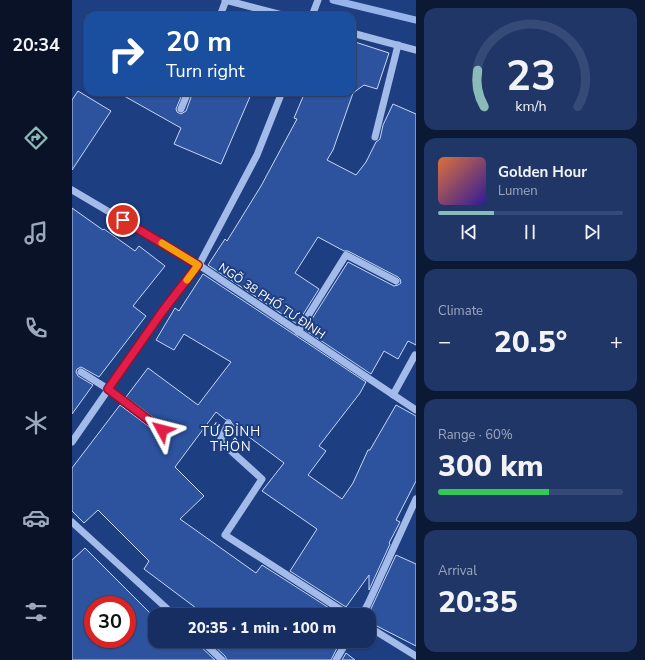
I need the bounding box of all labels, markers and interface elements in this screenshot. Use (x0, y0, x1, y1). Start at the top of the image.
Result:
text: 20 m (166, 23, 232, 61)
icon: right (100, 28, 152, 80)
text: 20:34 (12, 33, 60, 57)
text: 23 (506, 48, 555, 105)
text: Turn right (166, 59, 245, 83)
text: km/h (515, 97, 546, 116)
icon: directions (22, 124, 50, 152)
text: Golden Hour (498, 162, 587, 182)
text: Lumen (498, 182, 538, 200)
pin (106, 203, 140, 237)
icon: arrive (112, 209, 134, 231)
icon: music (22, 219, 50, 247)
icon: previous (458, 221, 480, 243)
icon: pause (519, 221, 541, 243)
icon: next (581, 221, 603, 243)
street label: NGÕ 38 PHỐ TƯ ĐÌNH (216, 258, 329, 343)
text: Climate (438, 302, 483, 320)
icon: phone (22, 314, 50, 342)
text: 20.5° (494, 322, 567, 363)
text: − (438, 327, 451, 357)
text: + (610, 327, 623, 357)
icon: climate (22, 409, 50, 437)
position arrow (141, 409, 183, 451)
district label: TỨ ĐỈNH THÔN (201, 422, 261, 456)
text: Range · 60% (438, 426, 513, 444)
text: 300 km (438, 446, 544, 487)
icon: car (22, 504, 50, 532)
text: Arrival (438, 562, 477, 580)
text: 20:35 (438, 582, 518, 623)
speed limit sign: 30 (84, 596, 136, 648)
icon: filters (22, 598, 50, 626)
text: 20:35 · 1 min · 100 m (188, 618, 336, 638)

